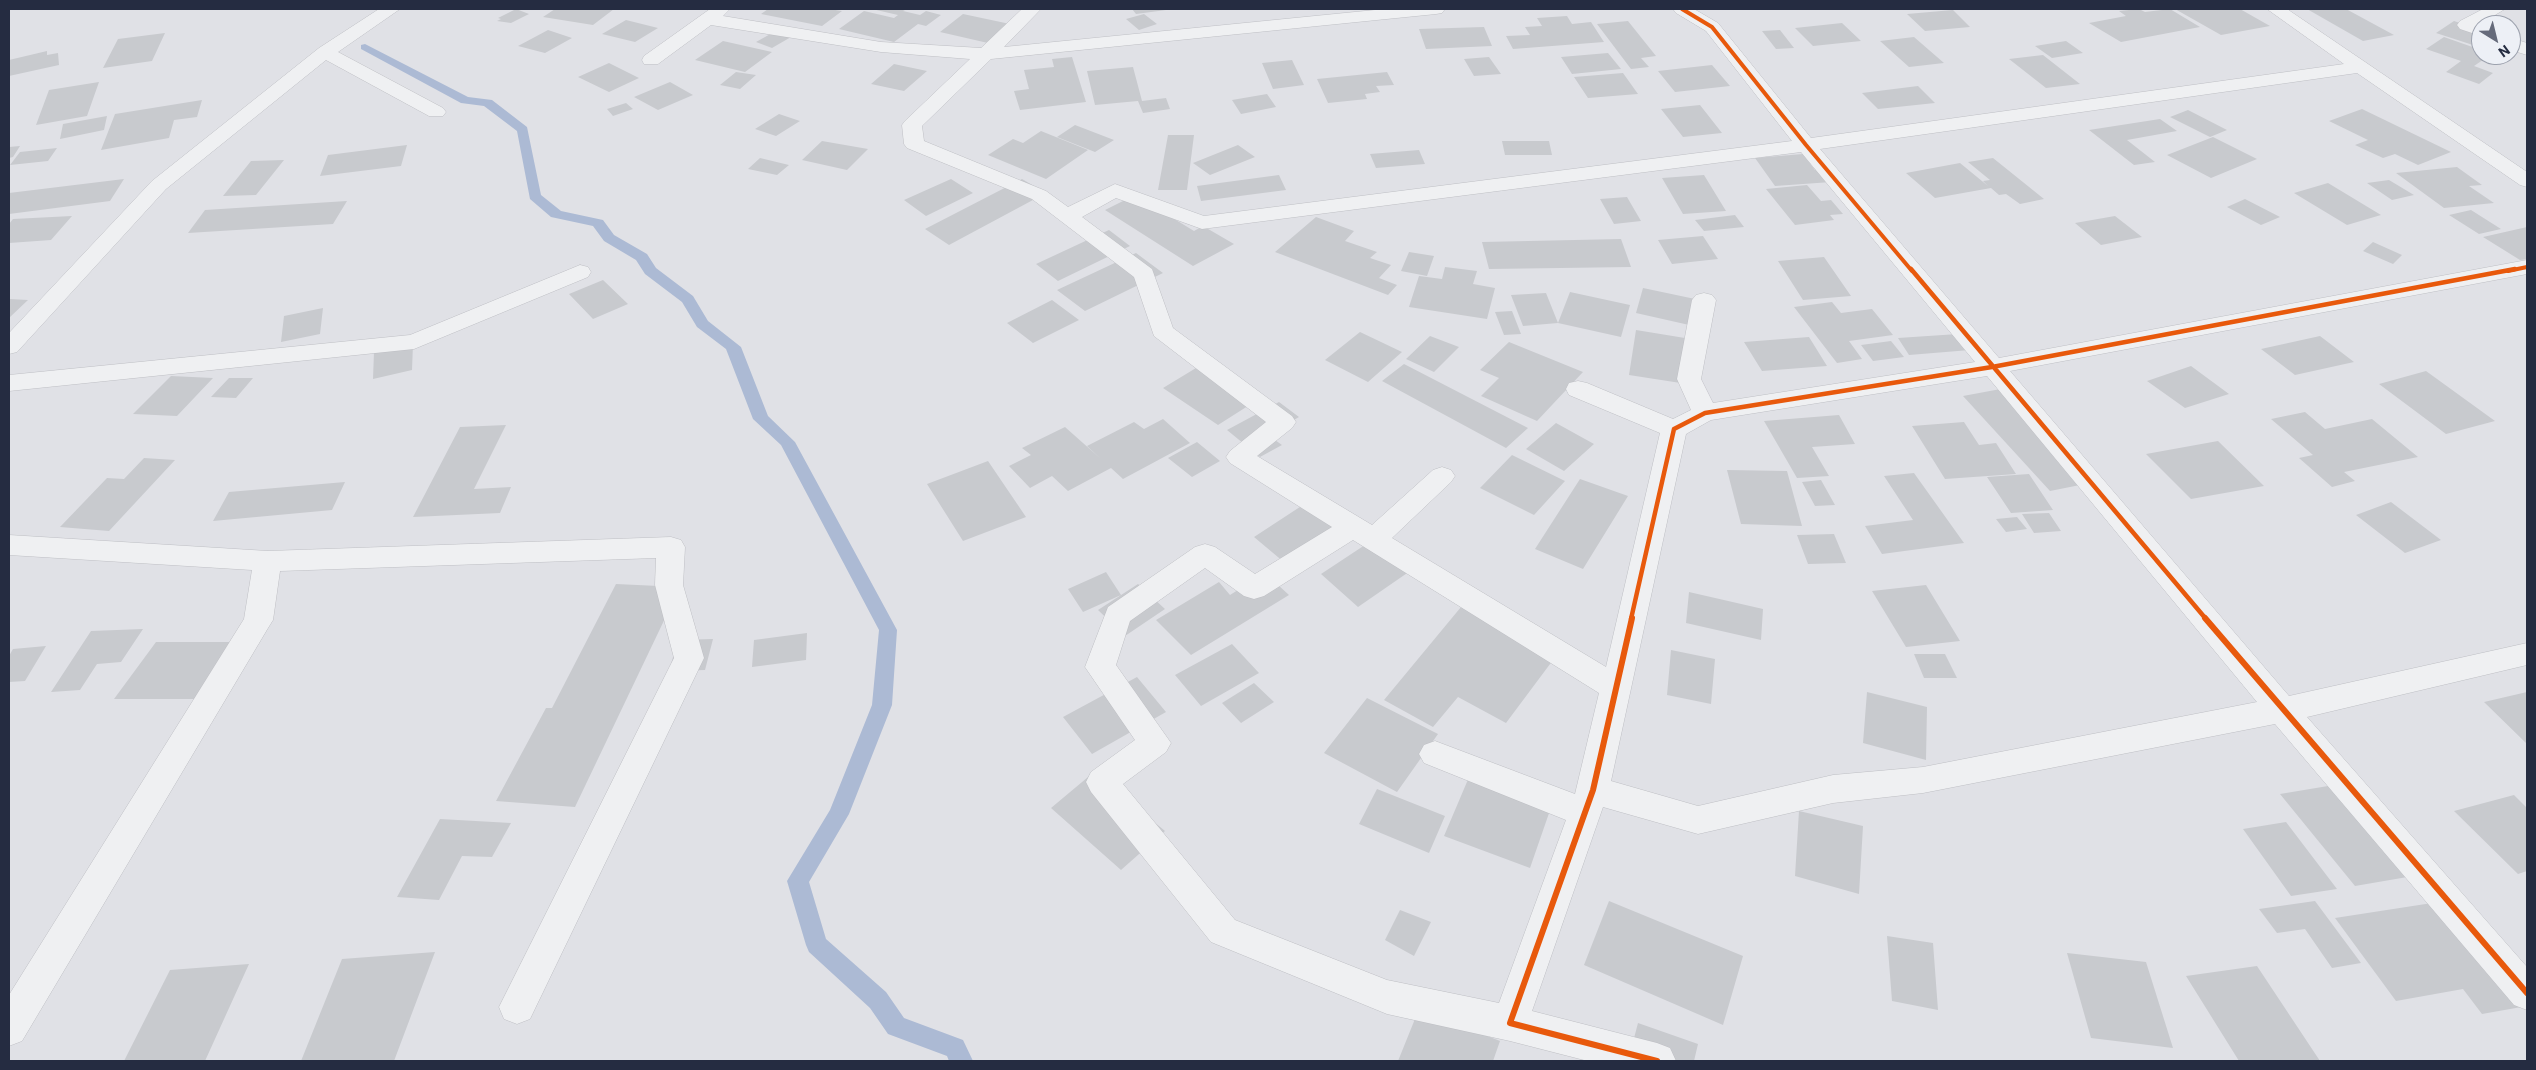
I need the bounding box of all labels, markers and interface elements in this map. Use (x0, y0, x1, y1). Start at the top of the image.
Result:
north arrow (2471, 15, 2521, 65)
text: N (2496, 42, 2513, 61)

